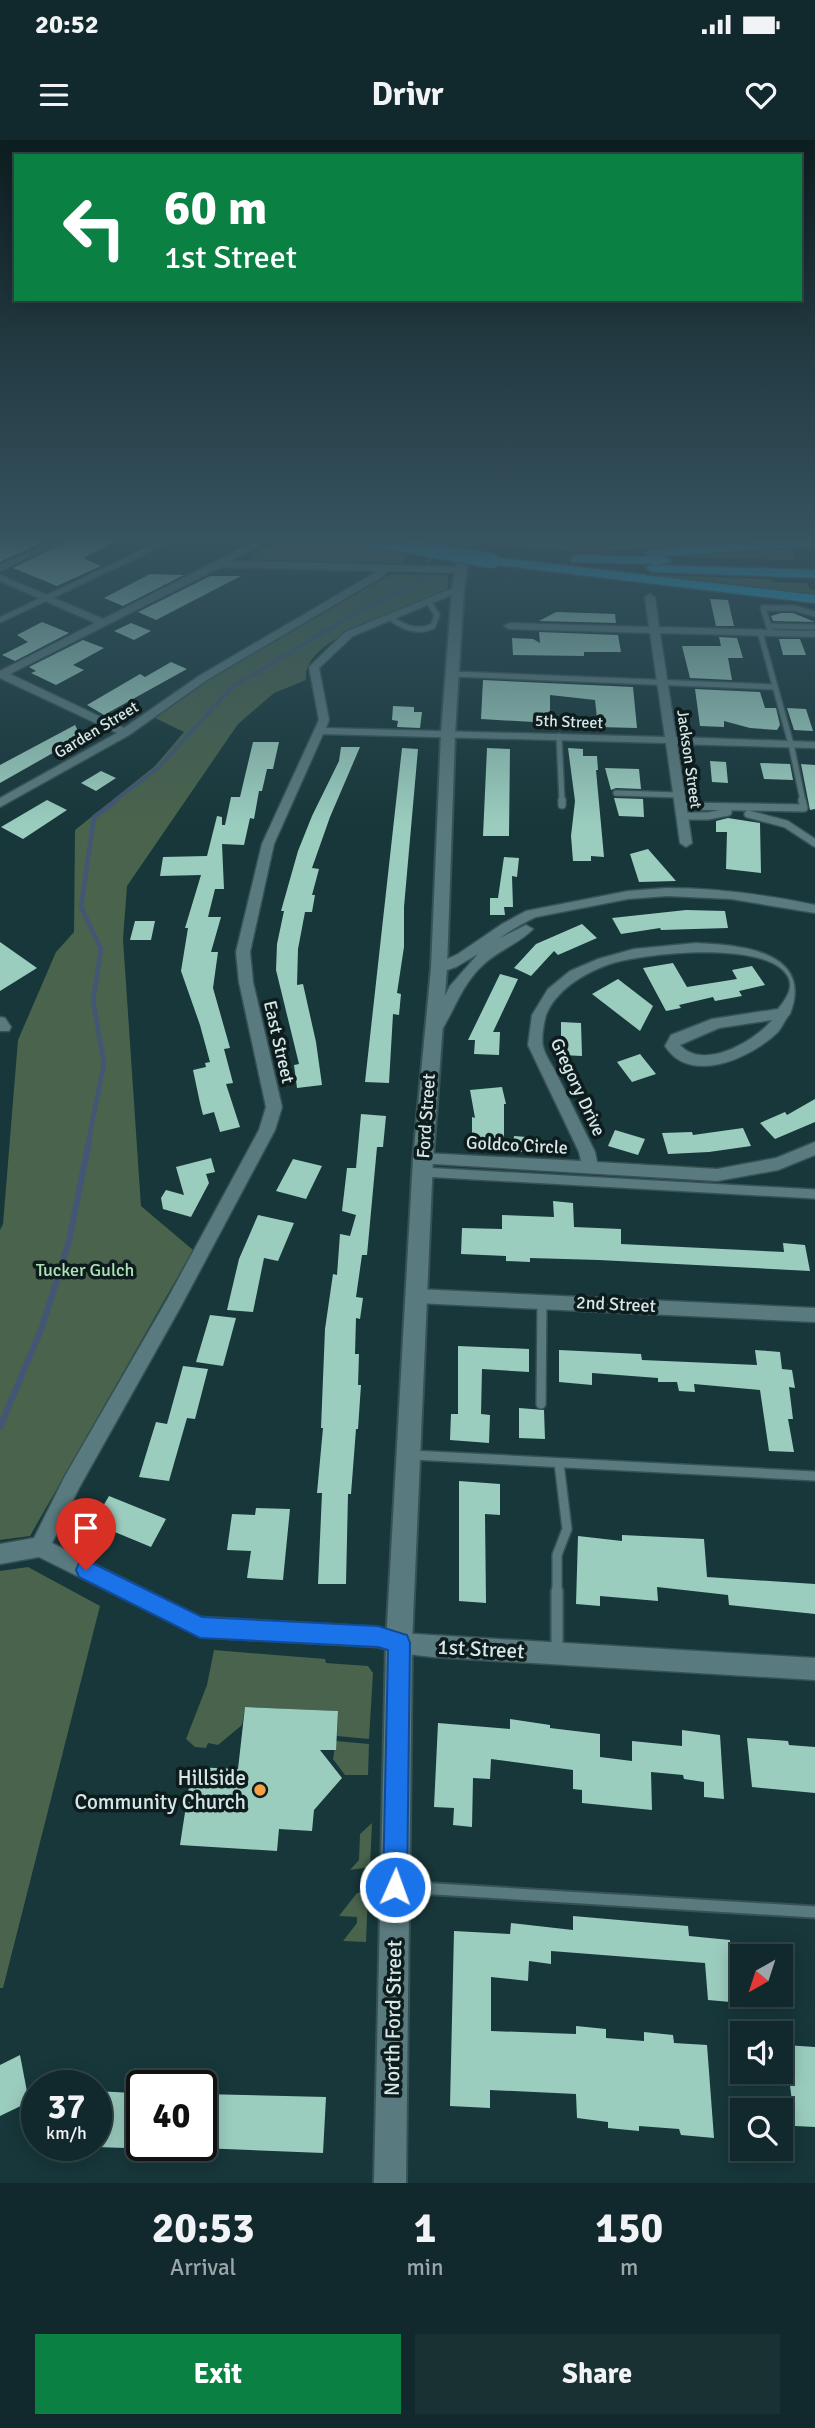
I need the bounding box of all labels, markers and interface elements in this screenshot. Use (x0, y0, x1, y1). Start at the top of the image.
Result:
text: 20:52 (35, 9, 99, 41)
text: Drivr (371, 75, 444, 114)
icon: menu (35, 76, 73, 114)
icon: heart (742, 76, 780, 114)
text: 60 m (164, 178, 267, 238)
icon: left (49, 182, 140, 273)
text: 1st Street (164, 238, 297, 277)
street label: Garden Street (51, 697, 143, 763)
street label: Jackson Street (672, 708, 706, 810)
street label: 5th Street (535, 711, 604, 733)
street label: East Street (259, 998, 299, 1086)
street label: Gregory Drive (546, 1035, 610, 1139)
street label: Ford Street (412, 1073, 440, 1159)
street label: Goldco Circle (466, 1131, 568, 1159)
park label: Tucker Gulch (36, 1259, 134, 1281)
street label: 2nd Street (576, 1291, 656, 1317)
pin (56, 1498, 116, 1570)
icon: arrive (67, 1509, 105, 1547)
street label: 1st Street (437, 1634, 525, 1664)
place label: Hillside Community Church (74, 1765, 246, 1815)
marker: Hillside Community Church (252, 1782, 268, 1798)
position arrow (358, 1850, 432, 1924)
street label: North Ford Street (379, 1940, 407, 2096)
north arrow (730, 1944, 793, 2007)
map controls (730, 1944, 793, 2161)
button: sound (730, 2021, 793, 2084)
speed limit sign: 40 (126, 2070, 217, 2161)
text: 37 (48, 2085, 85, 2128)
button: search (730, 2098, 793, 2161)
text: km/h (46, 2122, 87, 2144)
text: 20:53 (152, 2203, 255, 2254)
text: 1 (414, 2203, 436, 2254)
text: 150 (595, 2203, 663, 2254)
text: Arrival (170, 2253, 236, 2282)
text: min (406, 2253, 444, 2282)
text: m (620, 2253, 638, 2282)
button: Exit (35, 2334, 401, 2414)
button: Share (415, 2334, 780, 2414)

